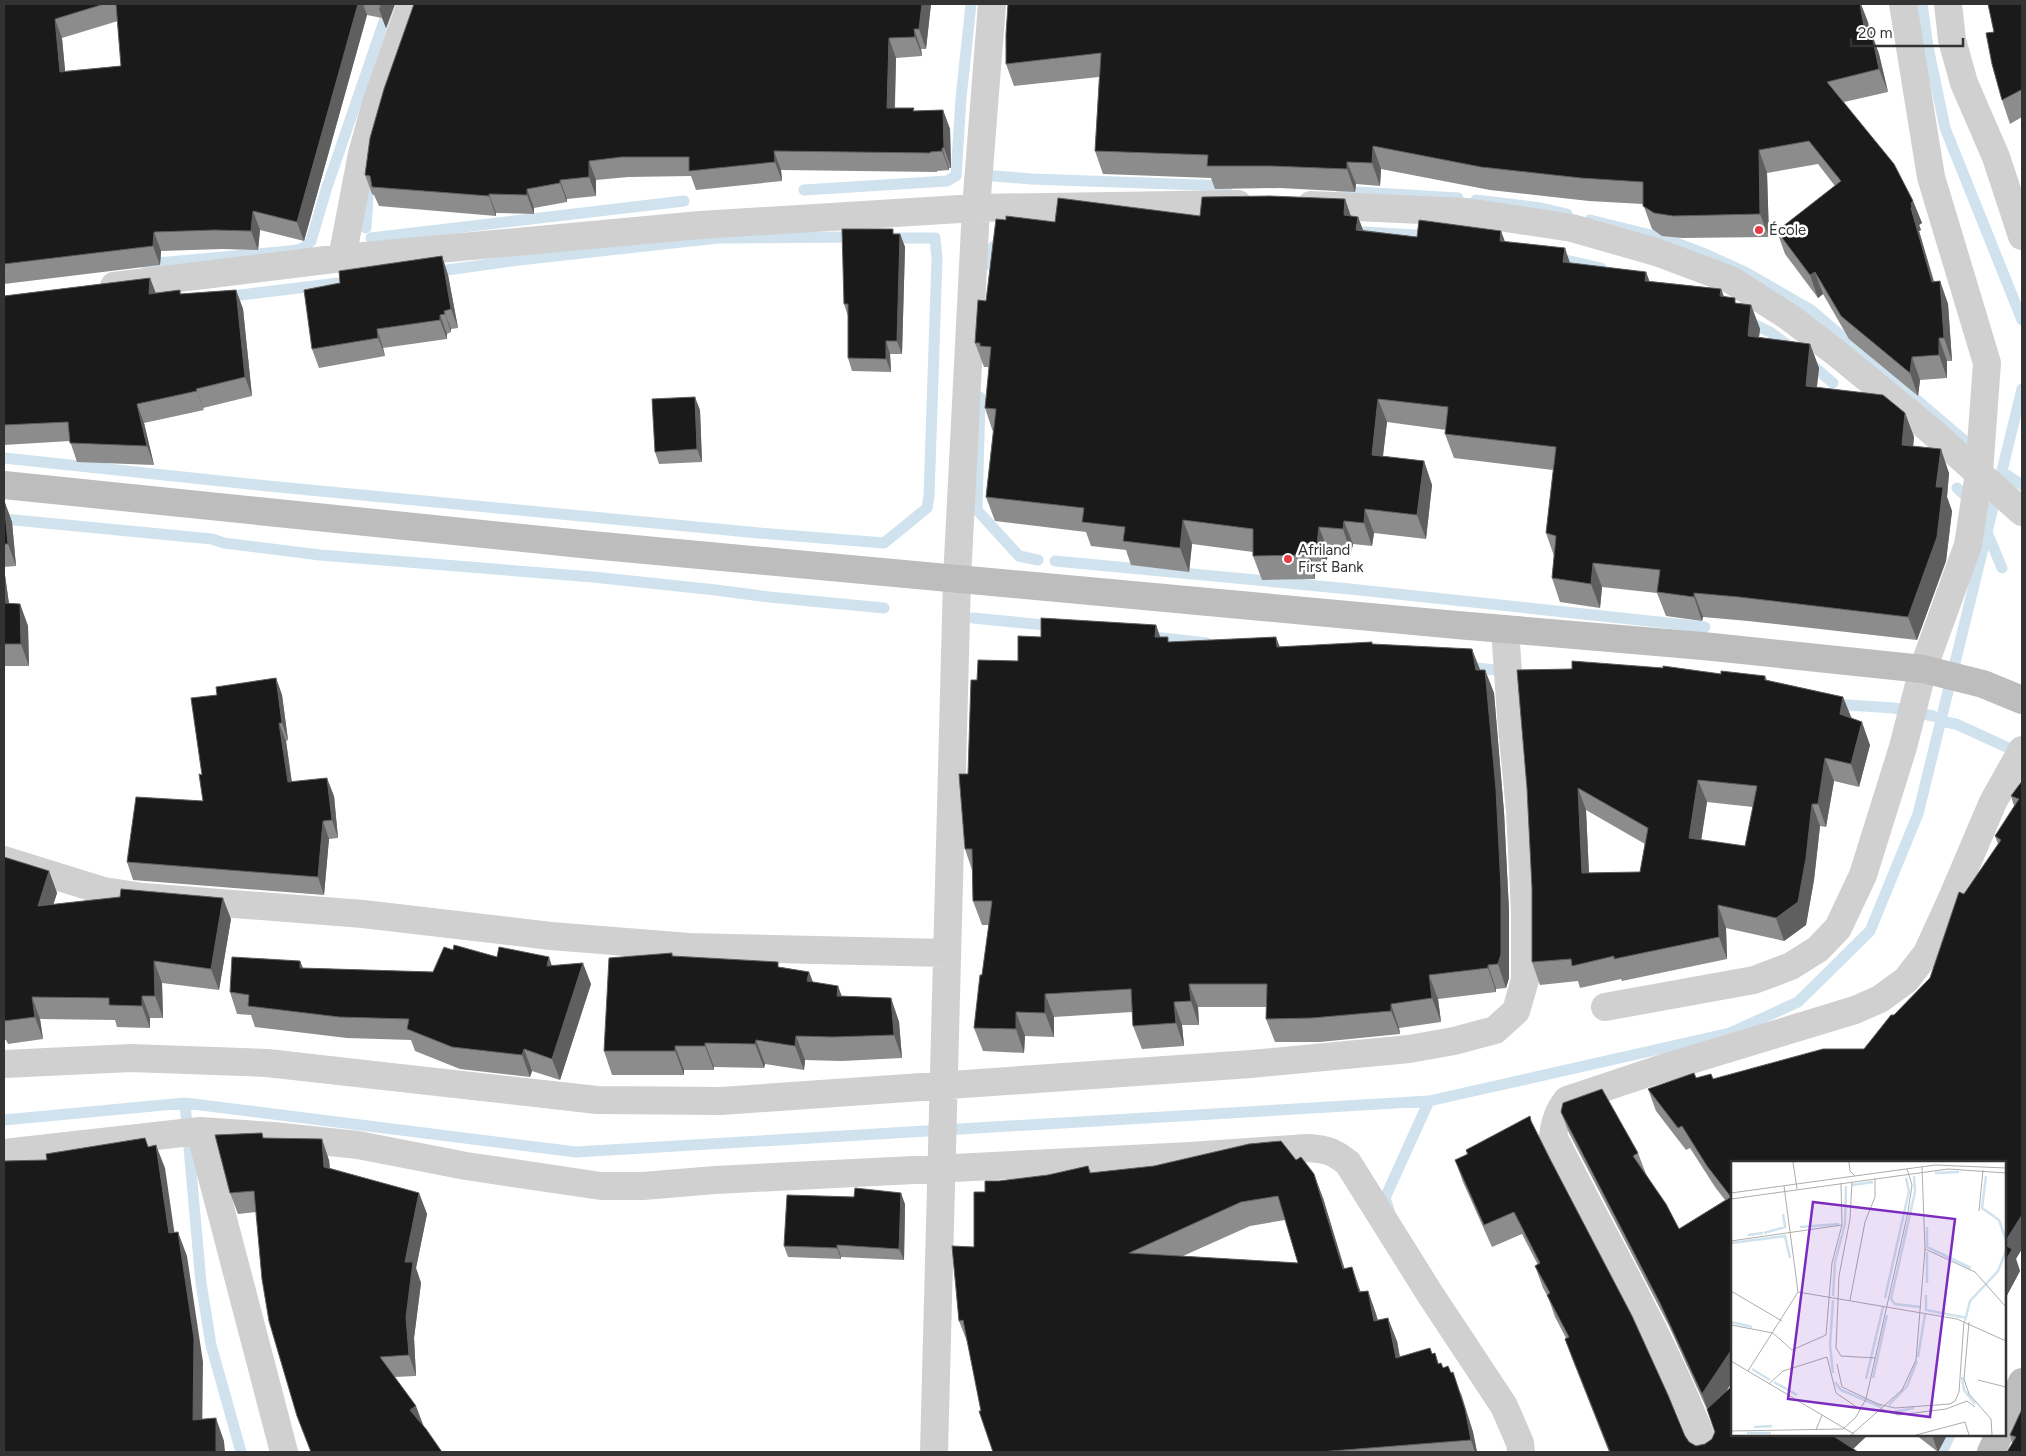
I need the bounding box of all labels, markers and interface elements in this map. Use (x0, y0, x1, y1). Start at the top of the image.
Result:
scale bar (1851, 15, 1964, 47)
text: 20 m (1858, 24, 1892, 42)
place label: École (1769, 221, 1806, 239)
marker: École (1753, 224, 1765, 236)
place label: Afriland First Bank (1298, 541, 1364, 576)
marker: Afriland First Bank (1282, 553, 1294, 565)
inset map (1731, 1161, 2006, 1436)

